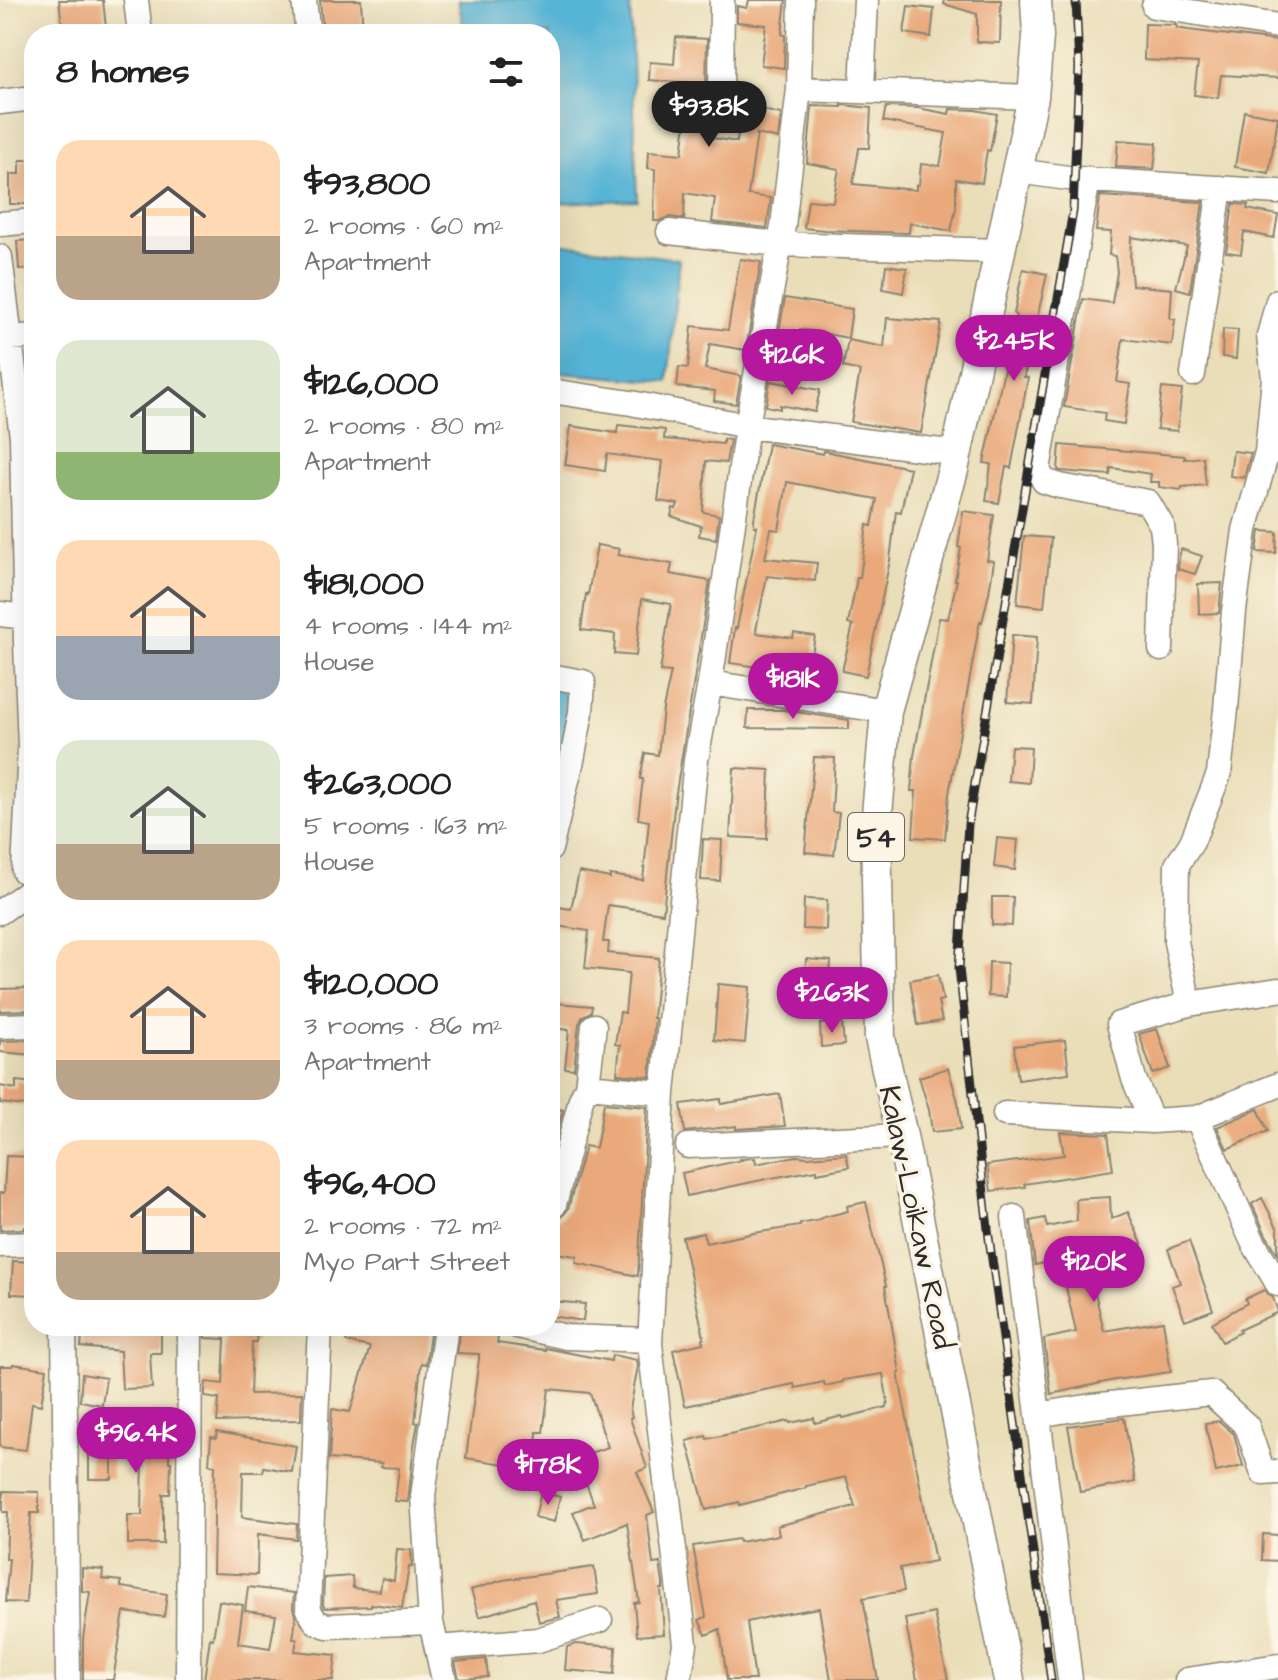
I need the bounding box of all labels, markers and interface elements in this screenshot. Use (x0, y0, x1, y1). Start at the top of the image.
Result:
text: 8 homes (56, 48, 190, 96)
icon: filters (484, 50, 528, 94)
pin: $93.8K (644, 81, 774, 149)
text: $93.8K (670, 89, 748, 125)
text: $93,800 (304, 160, 431, 208)
icon: home (120, 172, 216, 268)
text: 2 rooms · 60 m² (304, 208, 504, 244)
text: Apartment (304, 244, 431, 280)
pin: $245K (958, 315, 1070, 383)
text: $245K (973, 323, 1055, 359)
pin: $126K (736, 329, 848, 397)
text: $126K (760, 337, 824, 373)
text: $126,000 (304, 360, 438, 408)
icon: home (120, 372, 216, 468)
text: 2 rooms · 80 m² (304, 408, 504, 444)
text: Apartment (304, 444, 431, 480)
text: $181,000 (304, 560, 424, 608)
icon: home (120, 572, 216, 668)
text: 4 rooms · 144 m² (304, 608, 513, 644)
text: House (304, 644, 375, 680)
pin: $181K (737, 653, 849, 721)
text: $181K (766, 661, 820, 697)
text: $263,000 (304, 760, 451, 808)
icon: home (120, 772, 216, 868)
text: 5 rooms · 163 m² (304, 808, 507, 844)
road number: 54 (848, 813, 904, 861)
text: House (304, 844, 375, 880)
text: $120,000 (304, 960, 439, 1008)
pin: $263K (776, 967, 888, 1035)
icon: home (120, 972, 216, 1068)
text: $263K (795, 975, 869, 1011)
text: 3 rooms · 86 m² (304, 1008, 503, 1044)
text: Apartment (304, 1044, 431, 1080)
street label: Kalaw-Loikaw Road (868, 1082, 964, 1353)
text: $96,400 (304, 1160, 436, 1208)
icon: home (120, 1172, 216, 1268)
text: 2 rooms · 72 m² (304, 1208, 502, 1244)
pin: $120K (1038, 1236, 1150, 1304)
text: Myo Part Street (304, 1244, 510, 1280)
text: $120K (1062, 1244, 1126, 1280)
pin: $96.4K (71, 1407, 201, 1475)
text: $96.4K (95, 1415, 177, 1451)
pin: $178K (492, 1439, 604, 1507)
text: $178K (515, 1447, 581, 1483)

